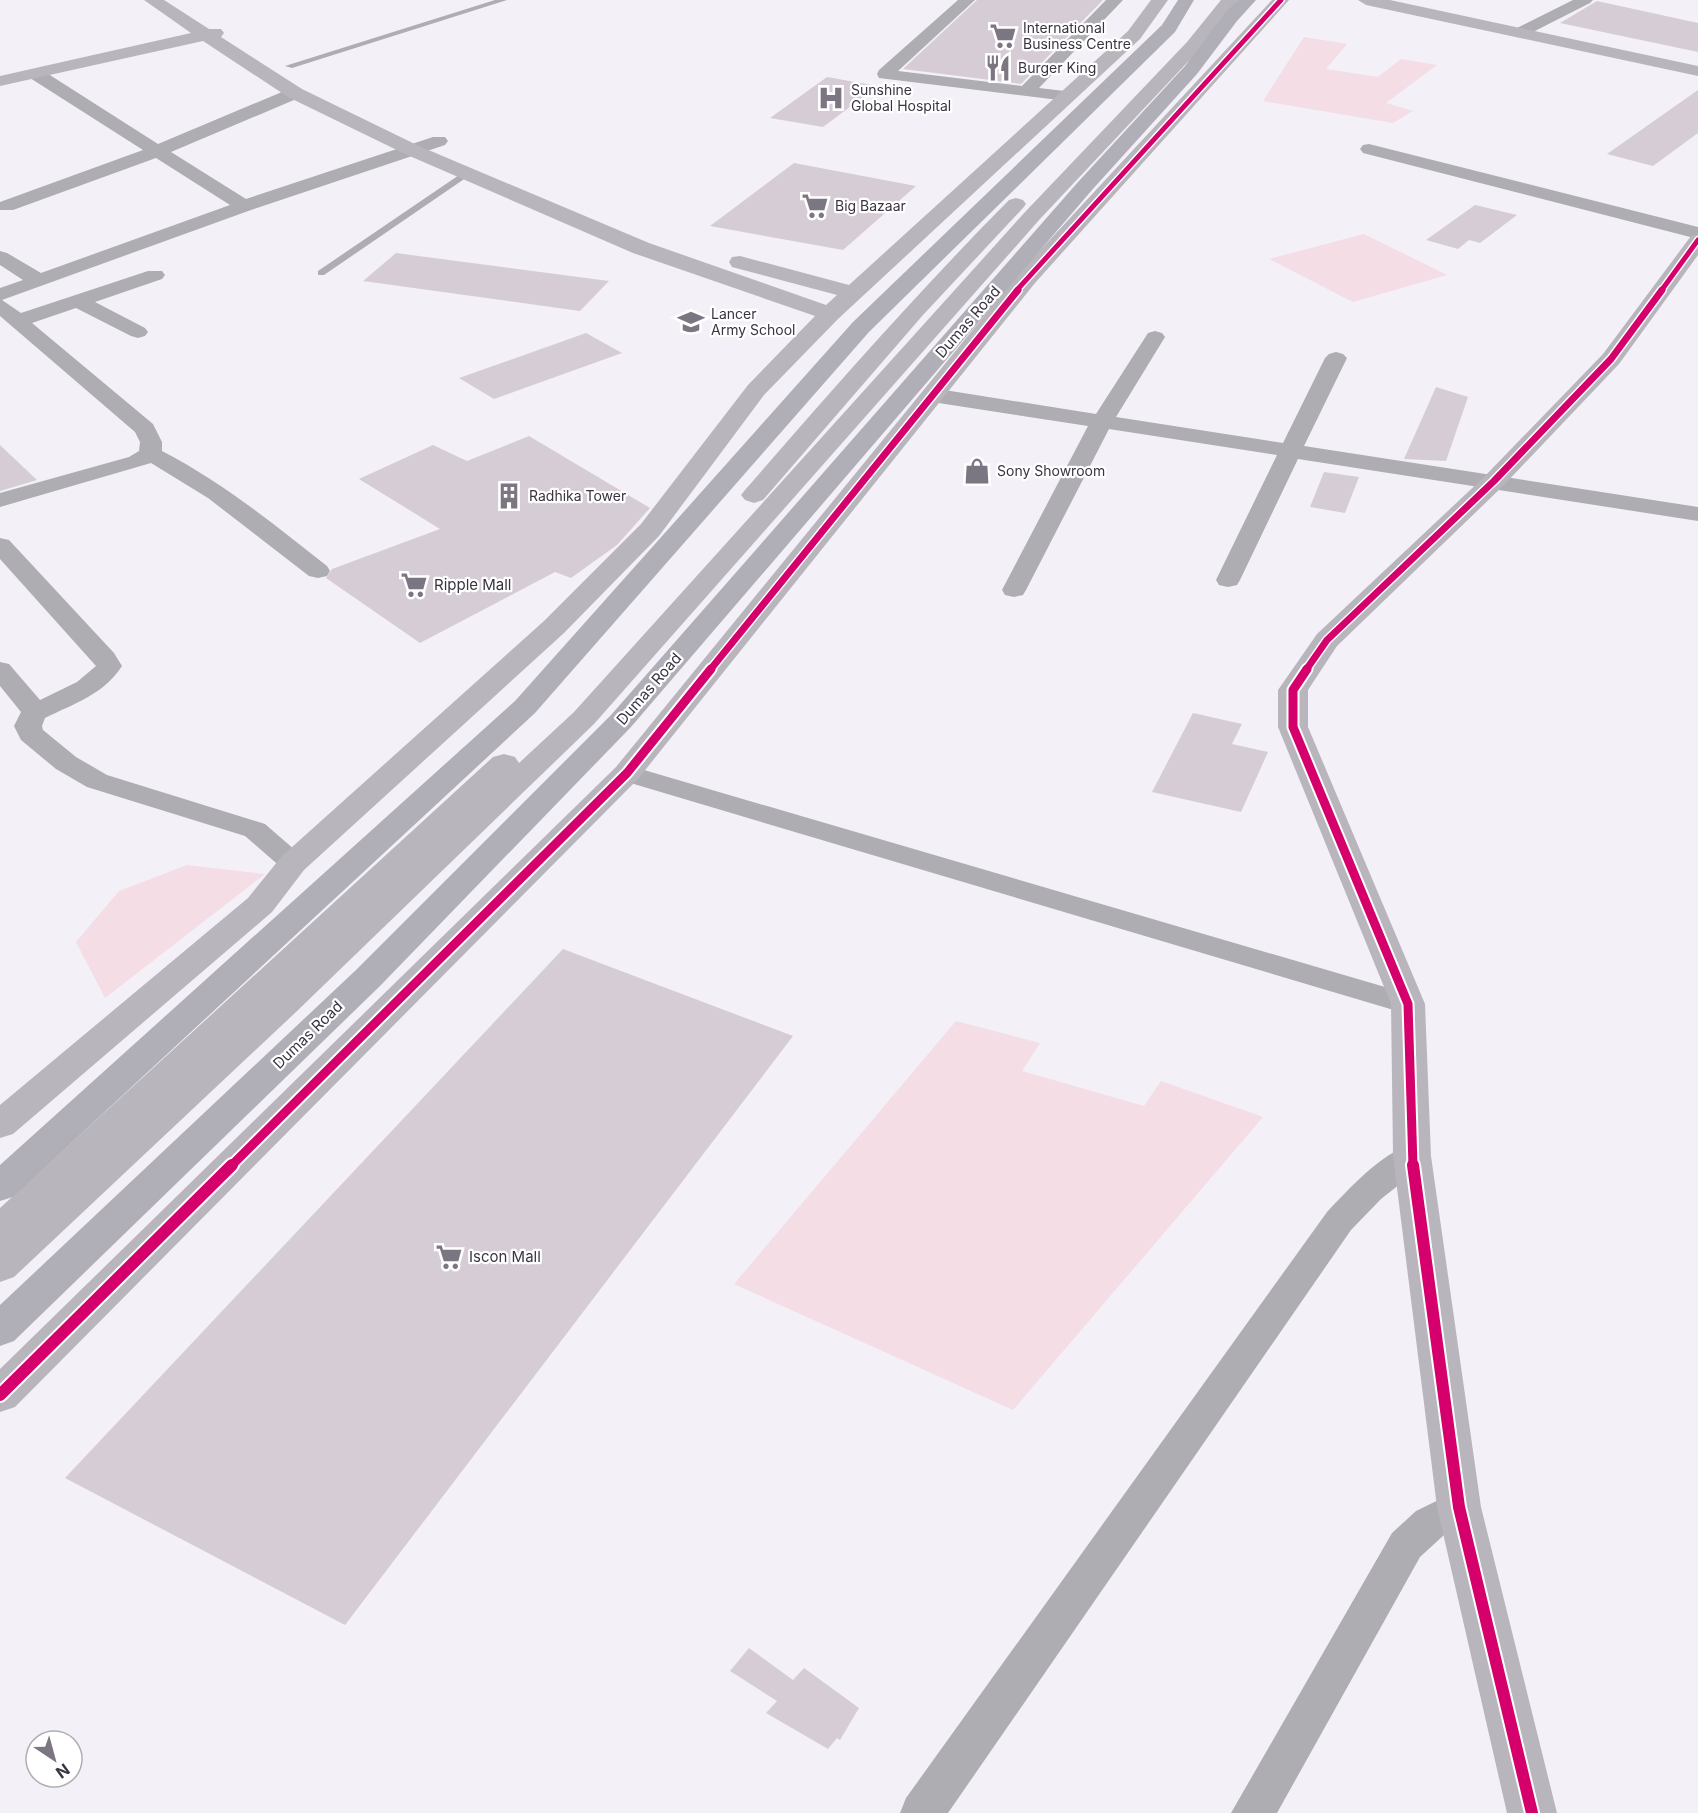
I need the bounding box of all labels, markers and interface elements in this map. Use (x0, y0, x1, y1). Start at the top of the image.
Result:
place label: International Business Centre (1023, 19, 1131, 52)
supermarket icon: International Business Centre (988, 21, 1018, 51)
restaurant icon: Burger King (983, 53, 1013, 83)
place label: Burger King (1018, 59, 1096, 76)
place label: Sunshine Global Hospital (851, 81, 951, 114)
hospital icon: Sunshine Global Hospital (816, 83, 846, 113)
supermarket icon: Big Bazaar (800, 191, 830, 221)
place label: Big Bazaar (835, 197, 906, 214)
street label: Dumas Road (931, 282, 1004, 362)
place label: Lancer Army School (711, 305, 795, 338)
school or university icon: Lancer Army School (676, 307, 706, 337)
shop icon: Sony Showroom (962, 456, 992, 486)
place label: Sony Showroom (997, 462, 1105, 479)
building icon: Radhika Tower (494, 481, 524, 511)
place label: Radhika Tower (529, 487, 626, 504)
supermarket icon: Ripple Mall (399, 570, 429, 600)
place label: Ripple Mall (434, 575, 512, 594)
street label: Dumas Road (612, 649, 685, 729)
street label: Dumas Road (269, 997, 346, 1073)
supermarket icon: Iscon Mall (434, 1242, 464, 1272)
place label: Iscon Mall (469, 1247, 541, 1266)
north arrow (24, 1729, 84, 1789)
text: N (52, 1759, 74, 1783)

